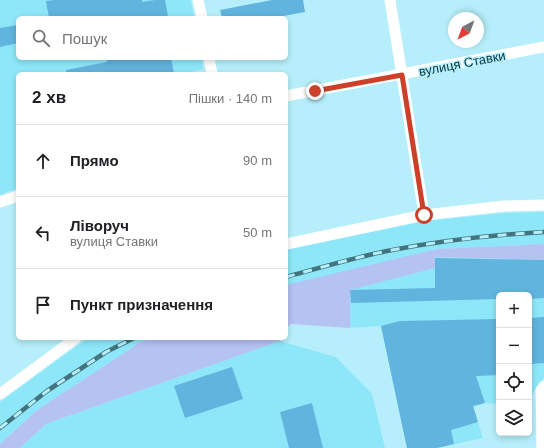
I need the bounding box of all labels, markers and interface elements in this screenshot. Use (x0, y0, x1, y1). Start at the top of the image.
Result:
north arrow (448, 12, 484, 48)
search box (16, 16, 288, 60)
icon: search (30, 27, 52, 49)
text: Пошук (62, 30, 107, 47)
street label: вулиця Ставки (417, 48, 507, 79)
route end (306, 82, 324, 100)
text: 2 хв (32, 88, 66, 107)
text: Пішки · 140 m (189, 91, 272, 106)
icon: ahead (32, 150, 54, 172)
text: Прямо (70, 152, 119, 169)
text: 90 m (243, 153, 272, 168)
route start (415, 206, 433, 224)
text: Ліворуч (70, 217, 129, 234)
icon: left (32, 222, 54, 244)
text: 50 m (243, 225, 272, 240)
text: вулиця Ставки (70, 234, 158, 249)
map controls (496, 292, 532, 436)
button: + (496, 292, 532, 328)
icon: arrive (32, 294, 54, 316)
text: Пункт призначення (70, 296, 213, 313)
button: − (496, 328, 532, 364)
button: locate (496, 364, 532, 400)
button: layers (496, 400, 532, 436)

